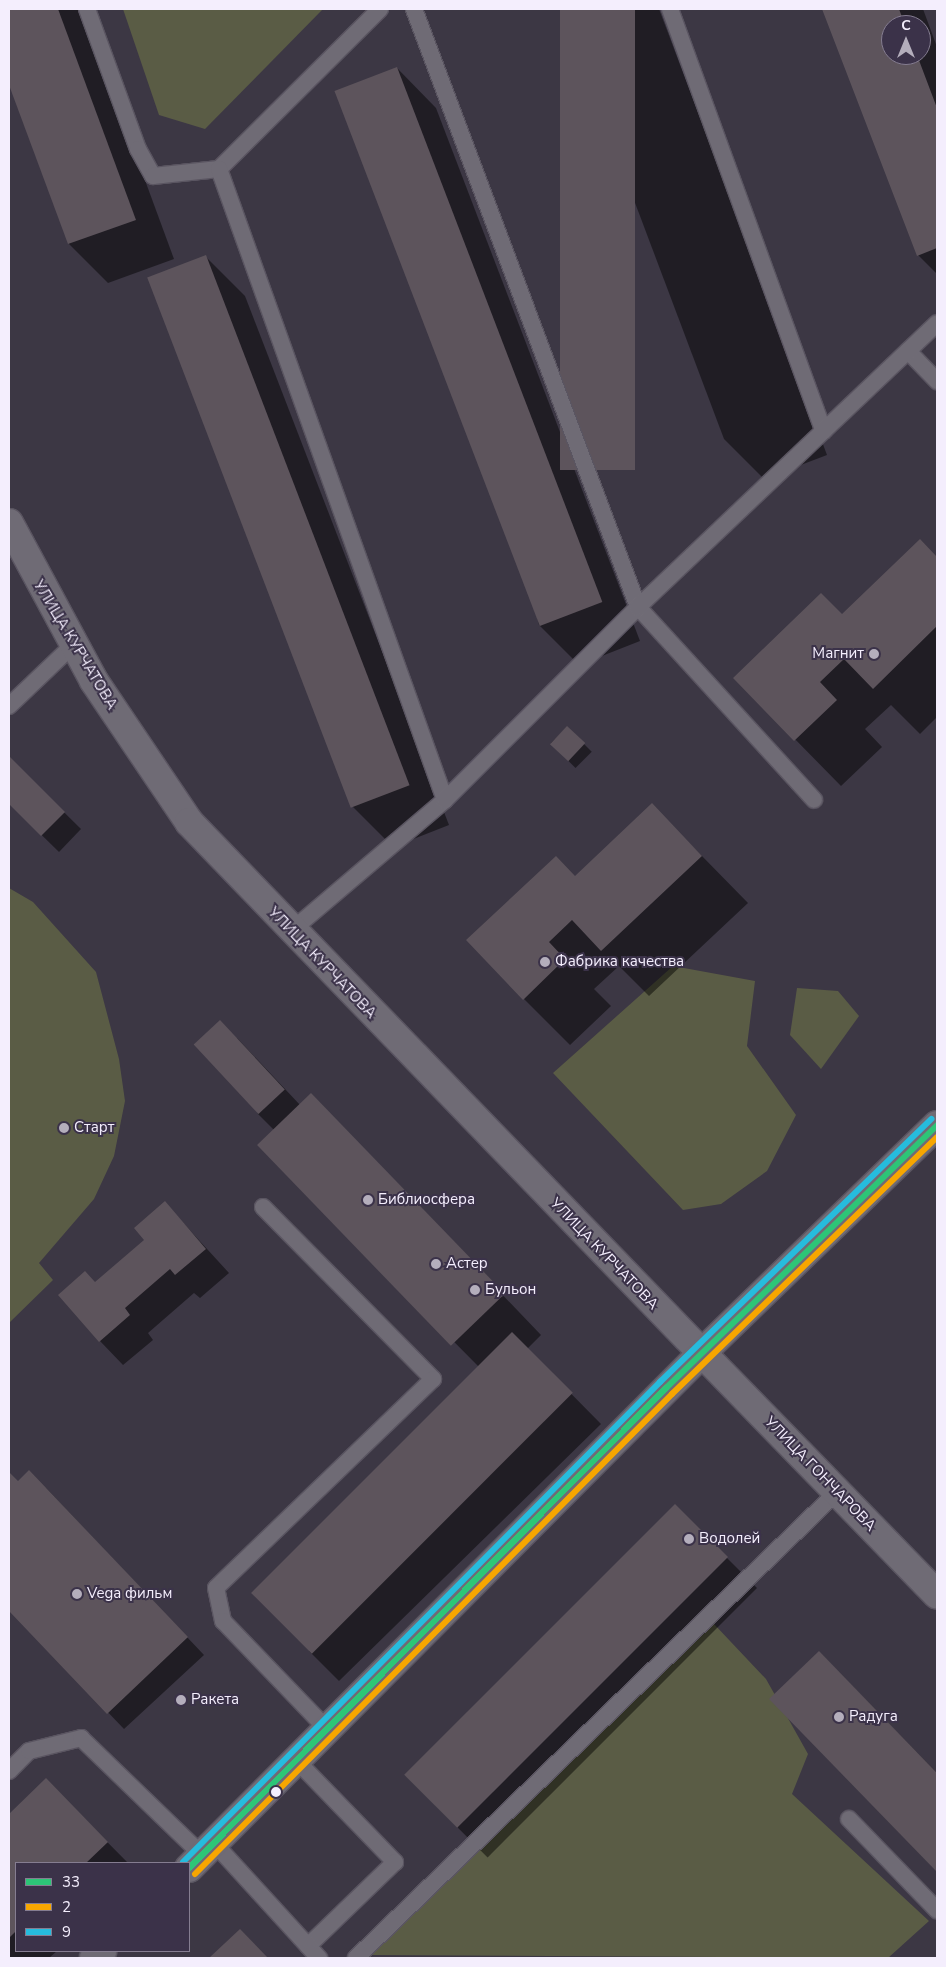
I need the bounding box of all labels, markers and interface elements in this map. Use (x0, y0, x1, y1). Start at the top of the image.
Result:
north arrow (881, 15, 931, 65)
text: С (901, 16, 911, 35)
street label: УЛИЦА КУРЧАТОВА (29, 577, 121, 713)
place label: Магнит (812, 645, 864, 663)
marker: Магнит (868, 648, 880, 660)
street label: УЛИЦА КУРЧАТОВА (264, 904, 380, 1022)
place label: Фабрика качества (555, 953, 684, 971)
marker: Фабрика качества (539, 956, 551, 968)
place label: Старт (74, 1119, 114, 1137)
marker: Старт (58, 1122, 70, 1134)
place label: Библиосфера (378, 1191, 475, 1209)
marker: Библиосфера (362, 1194, 374, 1206)
street label: УЛИЦА КУРЧАТОВА (546, 1195, 662, 1313)
place label: Астер (446, 1255, 488, 1273)
marker: Астер (430, 1258, 442, 1270)
place label: Бульон (485, 1281, 536, 1299)
marker: Бульон (469, 1284, 481, 1296)
street label: УЛИЦА ГОНЧАРОВА (761, 1413, 879, 1535)
place label: Водолей (699, 1530, 760, 1548)
marker: Водолей (683, 1533, 695, 1545)
place label: Vega фильм (87, 1585, 172, 1603)
marker: Vega фильм (71, 1588, 83, 1600)
place label: Ракета (191, 1691, 239, 1709)
marker: Ракета (175, 1694, 187, 1706)
place label: Радуга (849, 1708, 898, 1726)
marker: Радуга (833, 1711, 845, 1723)
unlabelled marker (271, 1787, 281, 1797)
legend (15, 1862, 190, 1952)
text: 33 (62, 1872, 80, 1892)
text: 2 (62, 1897, 71, 1917)
text: 9 (62, 1922, 71, 1942)

